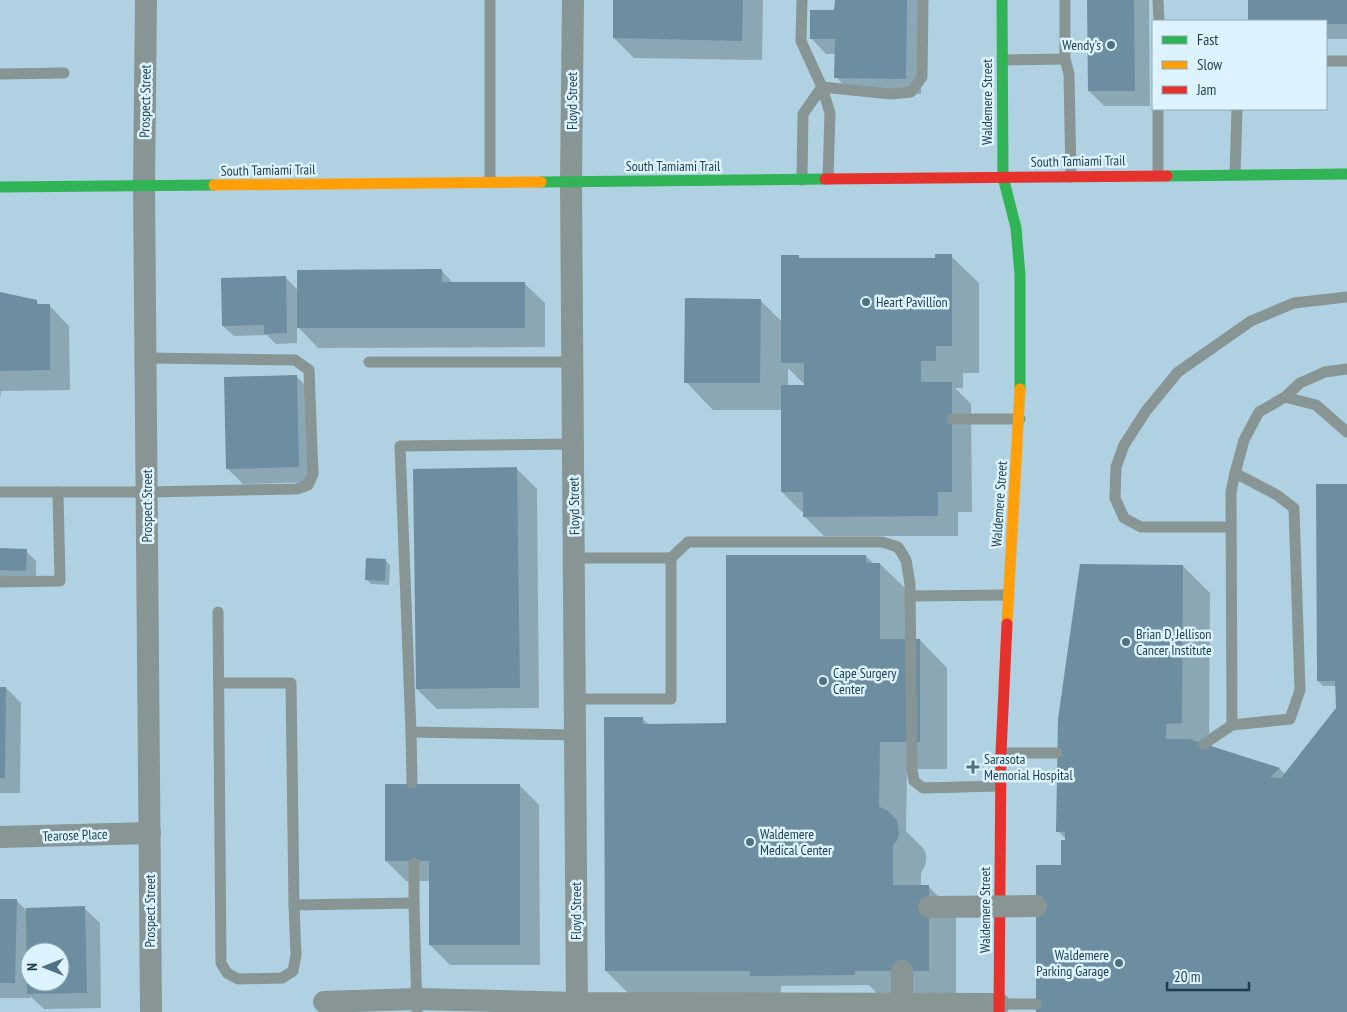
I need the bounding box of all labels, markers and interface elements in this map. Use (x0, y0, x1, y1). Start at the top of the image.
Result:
legend (1152, 20, 1327, 110)
text: Fast (1197, 30, 1218, 49)
place label: Wendy's (1062, 36, 1101, 54)
marker: Wendy's (1105, 39, 1117, 51)
text: Slow (1197, 55, 1222, 74)
street label: Waldemere Street (978, 59, 996, 145)
street label: Prospect Street (135, 64, 155, 138)
street label: Floyd Street (563, 72, 581, 130)
text: Jam (1196, 80, 1216, 99)
street label: South Tamiami Trail (1030, 151, 1126, 171)
street label: South Tamiami Trail (626, 157, 721, 175)
street label: South Tamiami Trail (220, 160, 316, 180)
place label: Heart Pavillion (876, 293, 948, 311)
marker: Heart Pavillion (860, 296, 872, 308)
street label: Waldemere Street (987, 460, 1011, 548)
street label: Prospect Street (138, 469, 156, 543)
street label: Floyd Street (564, 477, 584, 535)
place label: Brian D, Jellison Cancer Institute (1136, 625, 1212, 659)
marker: Brian D, Jellison Cancer Institute (1120, 636, 1132, 648)
place label: Cape Surgery Center (833, 664, 897, 698)
marker: Cape Surgery Center (817, 675, 829, 687)
place label: Sarasota Memorial Hospital (984, 750, 1073, 784)
marker: Sarasota Memorial Hospital (966, 760, 980, 774)
street label: Tearose Place (42, 825, 108, 845)
place label: Waldemere Medical Center (760, 825, 832, 859)
marker: Waldemere Medical Center (744, 836, 756, 848)
street label: Waldemere Street (976, 867, 994, 953)
street label: Prospect Street (141, 874, 159, 948)
street label: Floyd Street (567, 882, 585, 940)
north arrow (20, 942, 70, 992)
place label: Waldemere Parking Garage (1036, 946, 1109, 980)
marker: Waldemere Parking Garage (1113, 957, 1125, 969)
scale bar (1167, 960, 1250, 992)
text: N (23, 963, 41, 971)
text: 20 m (1174, 967, 1200, 986)

